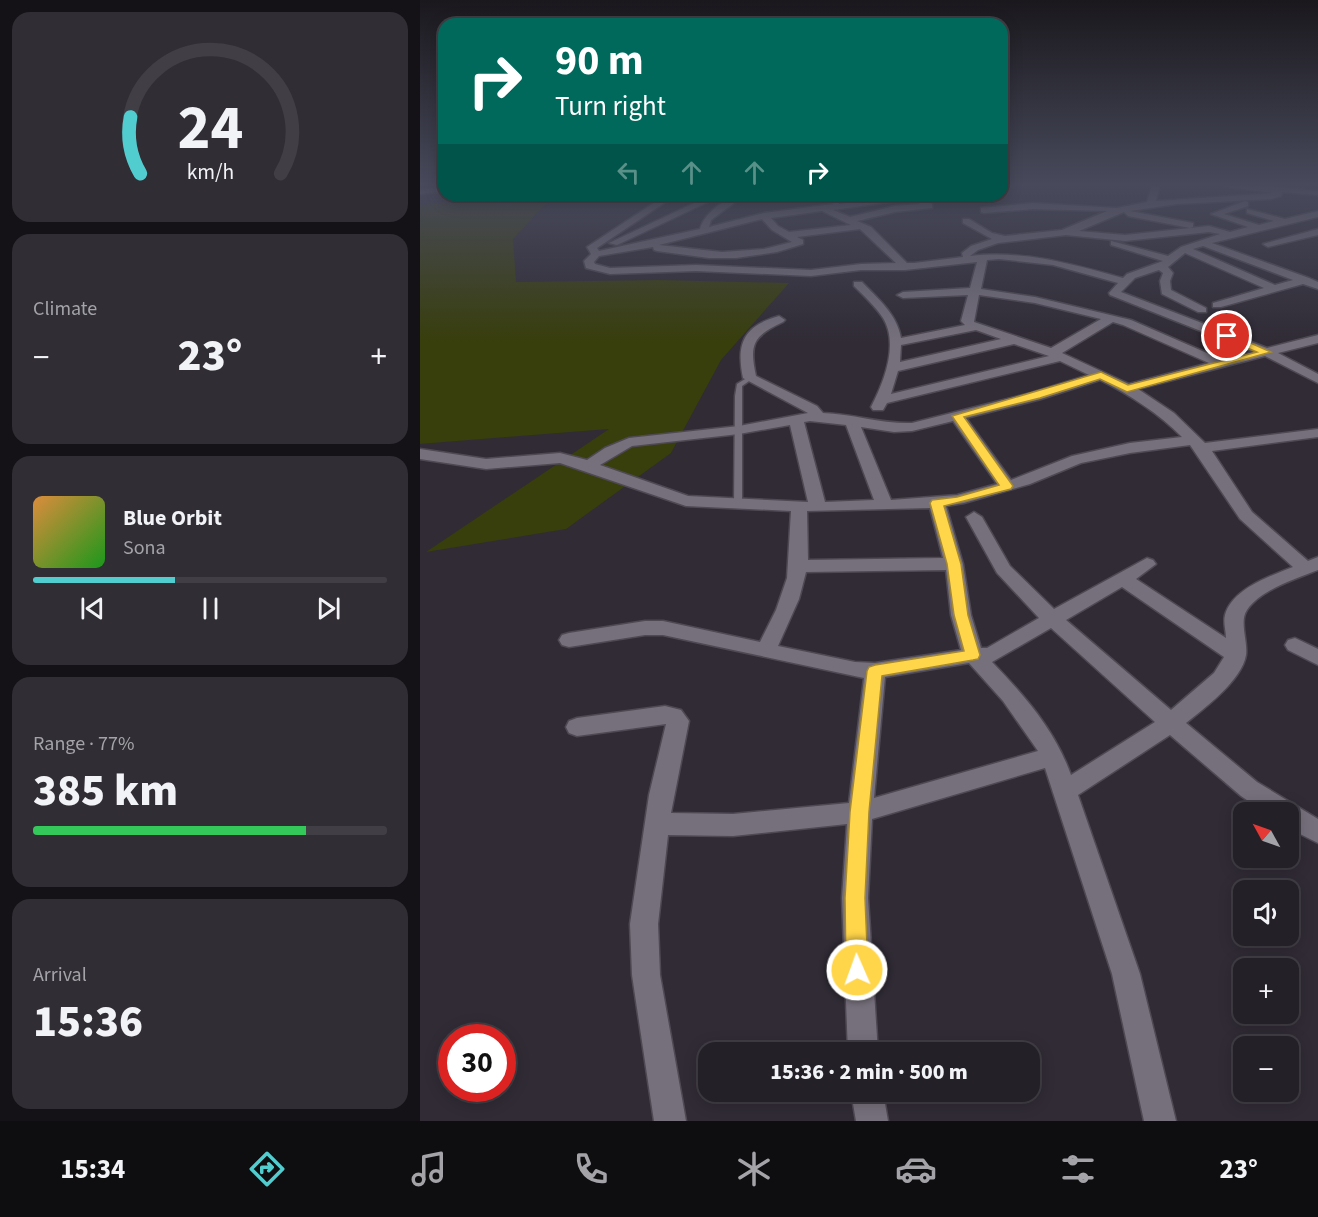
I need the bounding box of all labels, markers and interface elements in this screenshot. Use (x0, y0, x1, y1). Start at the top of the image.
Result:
text: 90 m (555, 31, 644, 91)
icon: right (456, 42, 534, 120)
text: 24 (177, 84, 243, 173)
text: Turn right (555, 87, 666, 126)
icon: left (612, 156, 645, 189)
icon: ahead (675, 156, 708, 189)
icon: ahead (738, 156, 771, 189)
icon: right (801, 156, 834, 189)
text: km/h (186, 157, 234, 188)
text: Climate (33, 295, 97, 323)
pin (1201, 310, 1252, 361)
icon: arrive (1210, 319, 1243, 352)
text: 23° (178, 324, 242, 388)
text: − (33, 334, 49, 381)
text: + (371, 334, 387, 381)
text: Blue Orbit (123, 502, 222, 534)
text: Sona (123, 534, 166, 562)
icon: previous (76, 592, 109, 625)
icon: pause (194, 592, 227, 625)
icon: next (312, 592, 345, 625)
text: Range · 77% (33, 730, 134, 758)
text: 385 km (33, 759, 178, 823)
north arrow (1233, 802, 1299, 868)
map controls (1233, 802, 1299, 1102)
button: sound (1233, 880, 1299, 946)
position arrow (825, 938, 889, 1002)
button: + (1233, 958, 1299, 1024)
text: Arrival (33, 961, 87, 989)
text: 15:36 (33, 990, 143, 1054)
speed limit sign: 30 (438, 1024, 516, 1102)
button: − (1233, 1036, 1299, 1102)
text: 15:36 · 2 min · 500 m (770, 1056, 968, 1088)
icon: directions (246, 1148, 288, 1190)
icon: music (408, 1148, 450, 1190)
icon: phone (570, 1148, 612, 1190)
icon: climate (733, 1148, 775, 1190)
icon: car (895, 1148, 937, 1190)
icon: filters (1057, 1148, 1099, 1190)
text: 15:34 (60, 1150, 125, 1189)
text: 23° (1219, 1150, 1258, 1189)

